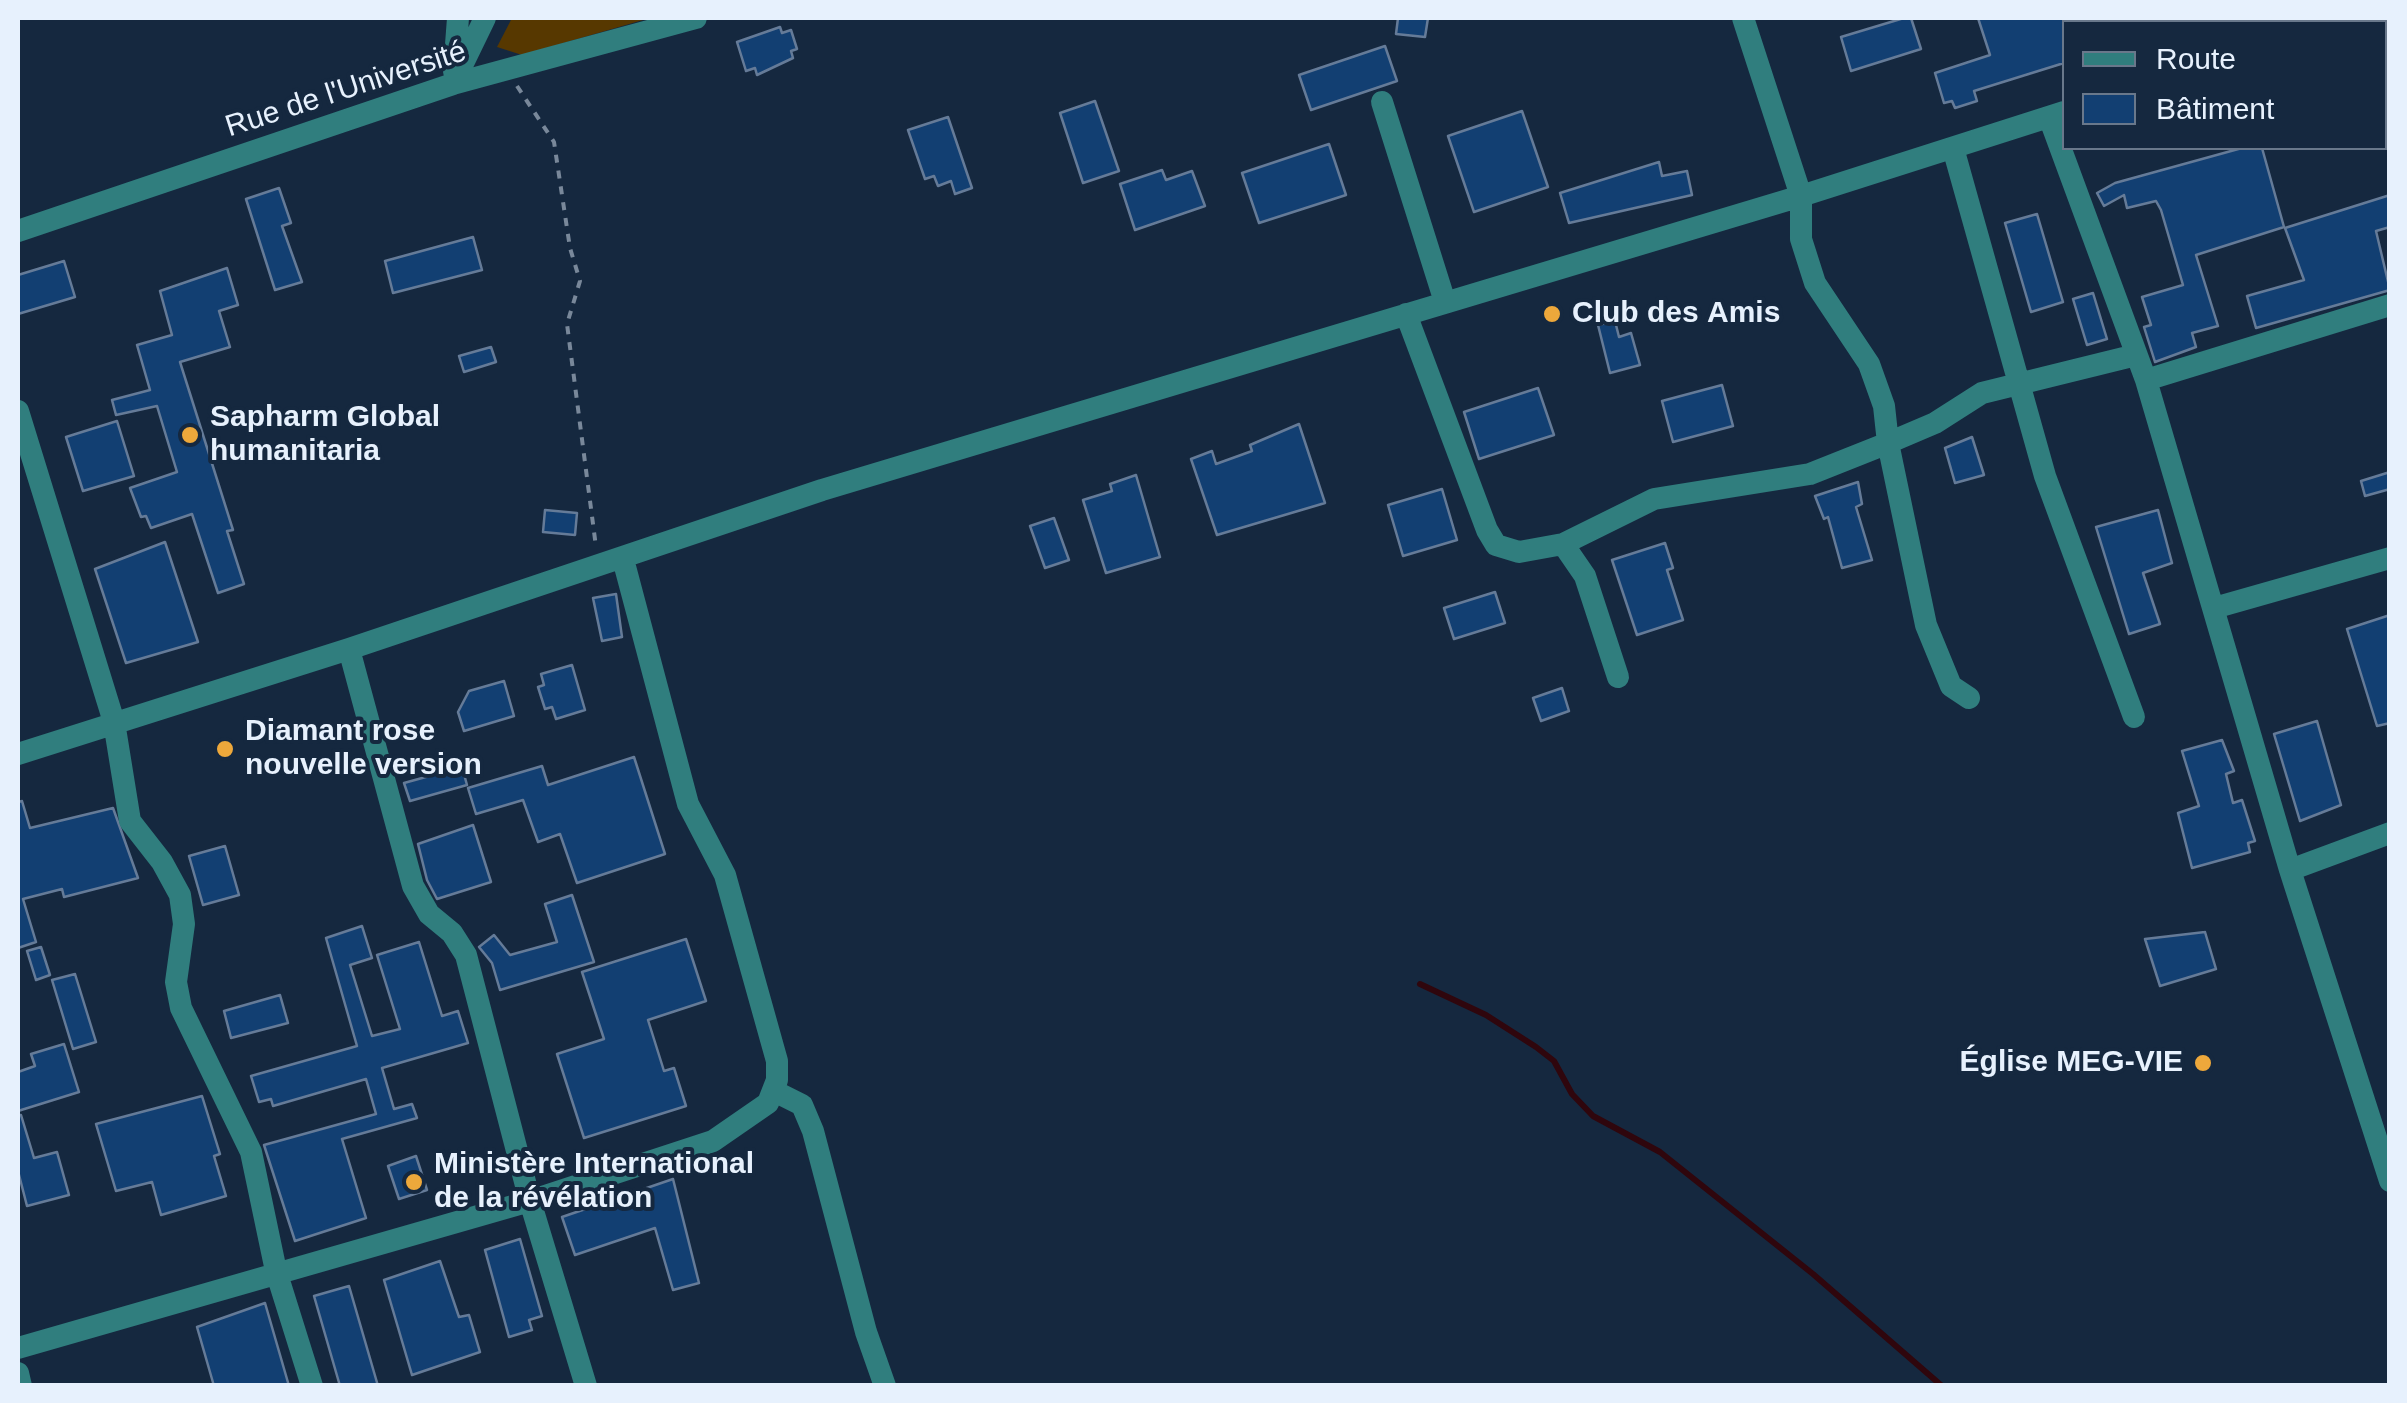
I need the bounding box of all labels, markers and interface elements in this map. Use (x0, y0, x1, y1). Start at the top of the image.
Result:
legend (2062, 20, 2387, 150)
street label: Rue de l'Université (221, 34, 471, 146)
text: Route (2156, 42, 2236, 75)
text: Bâtiment (2156, 92, 2274, 125)
place label: Club des Amis (1572, 296, 1780, 332)
marker: Club des Amis (1541, 303, 1563, 325)
place label: Sapharm Global humanitaria (210, 400, 440, 470)
marker: Sapharm Global humanitaria (179, 424, 201, 446)
place label: Diamant rose nouvelle version (245, 714, 482, 784)
marker: Diamant rose nouvelle version (214, 738, 236, 760)
place label: Église MEG-VIE (1960, 1045, 2183, 1081)
marker: Église MEG-VIE (2192, 1052, 2214, 1074)
place label: Ministère International de la révélation (434, 1147, 754, 1218)
marker: Ministère International de la révélation (403, 1171, 425, 1193)

